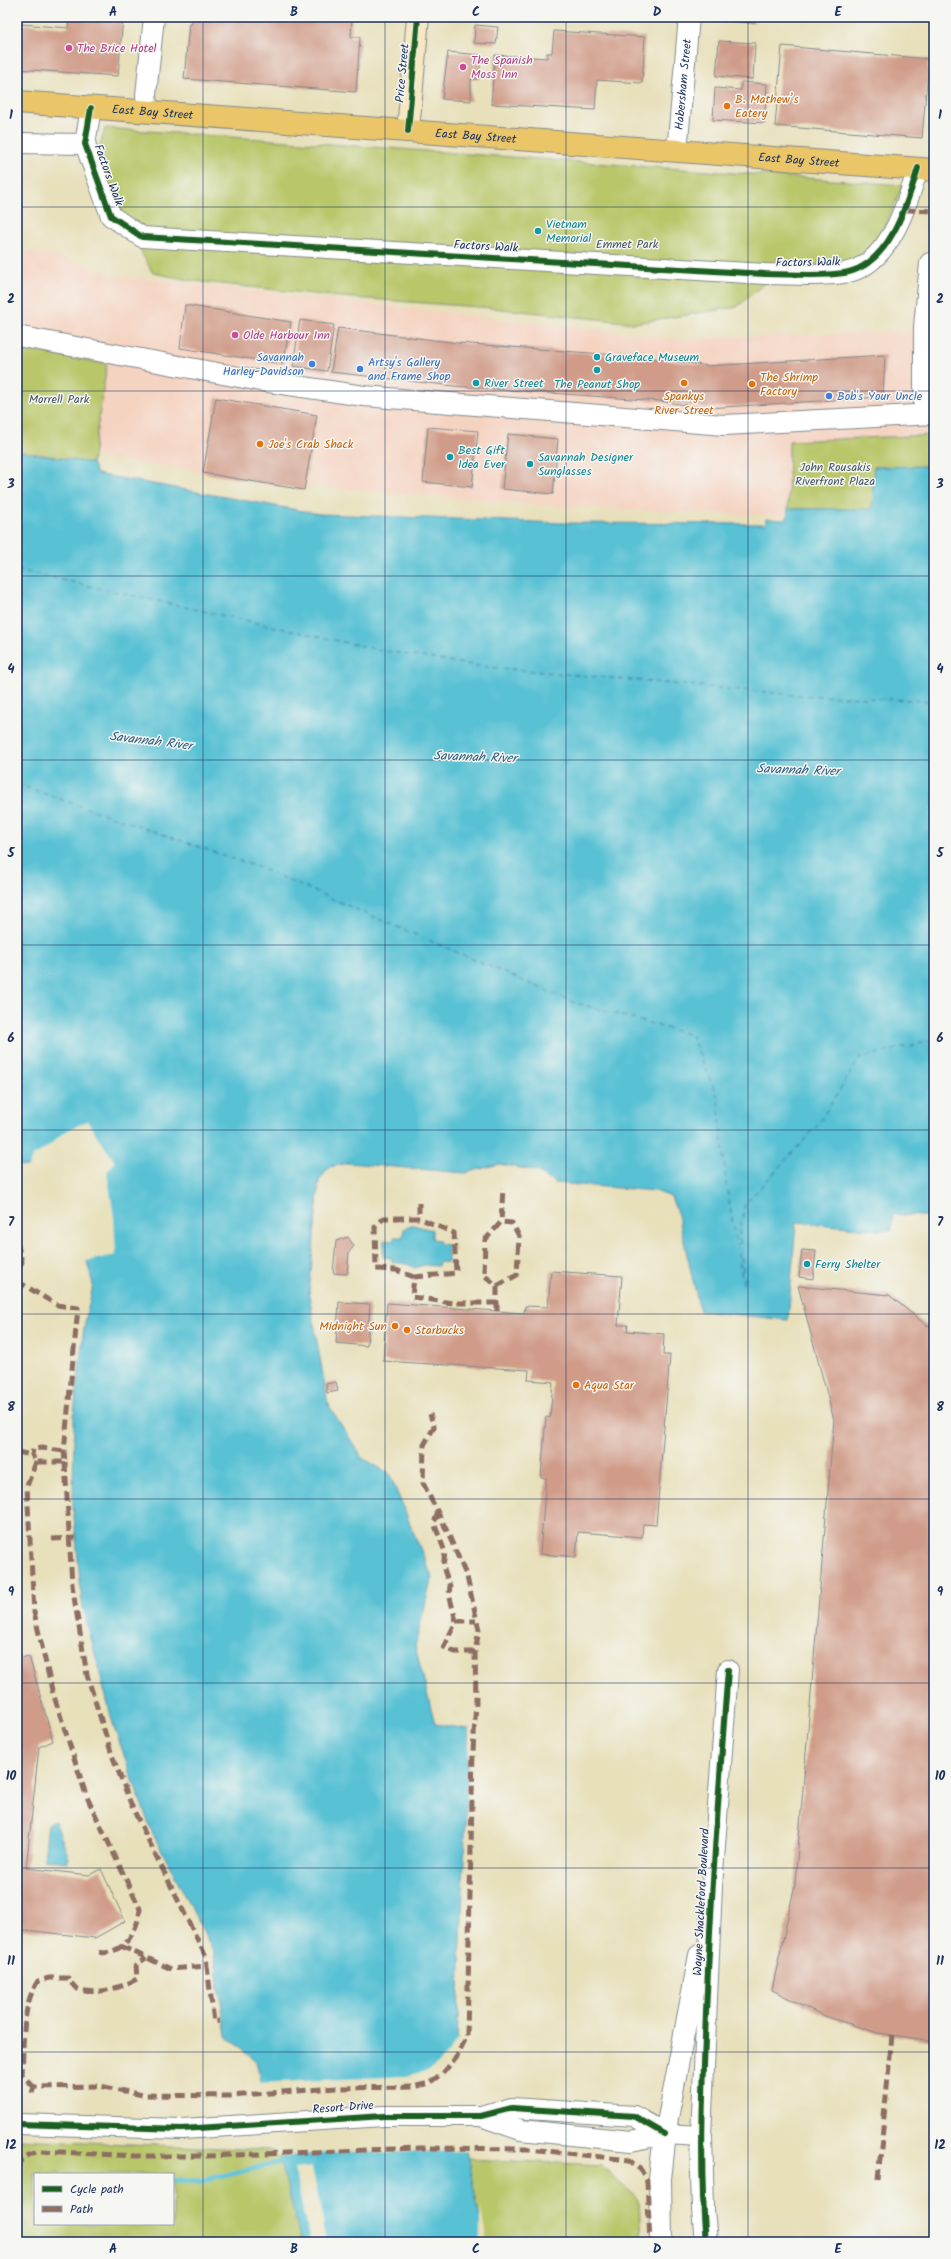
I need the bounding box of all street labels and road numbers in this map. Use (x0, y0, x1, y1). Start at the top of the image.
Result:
street label: Habersham Street (670, 38, 697, 131)
street label: Price Street (390, 42, 415, 103)
street label: East Bay Street (111, 100, 194, 125)
street label: East Bay Street (434, 124, 517, 149)
street label: Factors Walk (89, 141, 129, 209)
street label: East Bay Street (757, 148, 841, 173)
street label: Factors Walk (453, 235, 519, 258)
street label: Factors Walk (775, 252, 841, 273)
street label: Wayne Shackleford Boulevard (688, 1827, 715, 1976)
street label: Resort Drive (312, 2096, 375, 2119)

